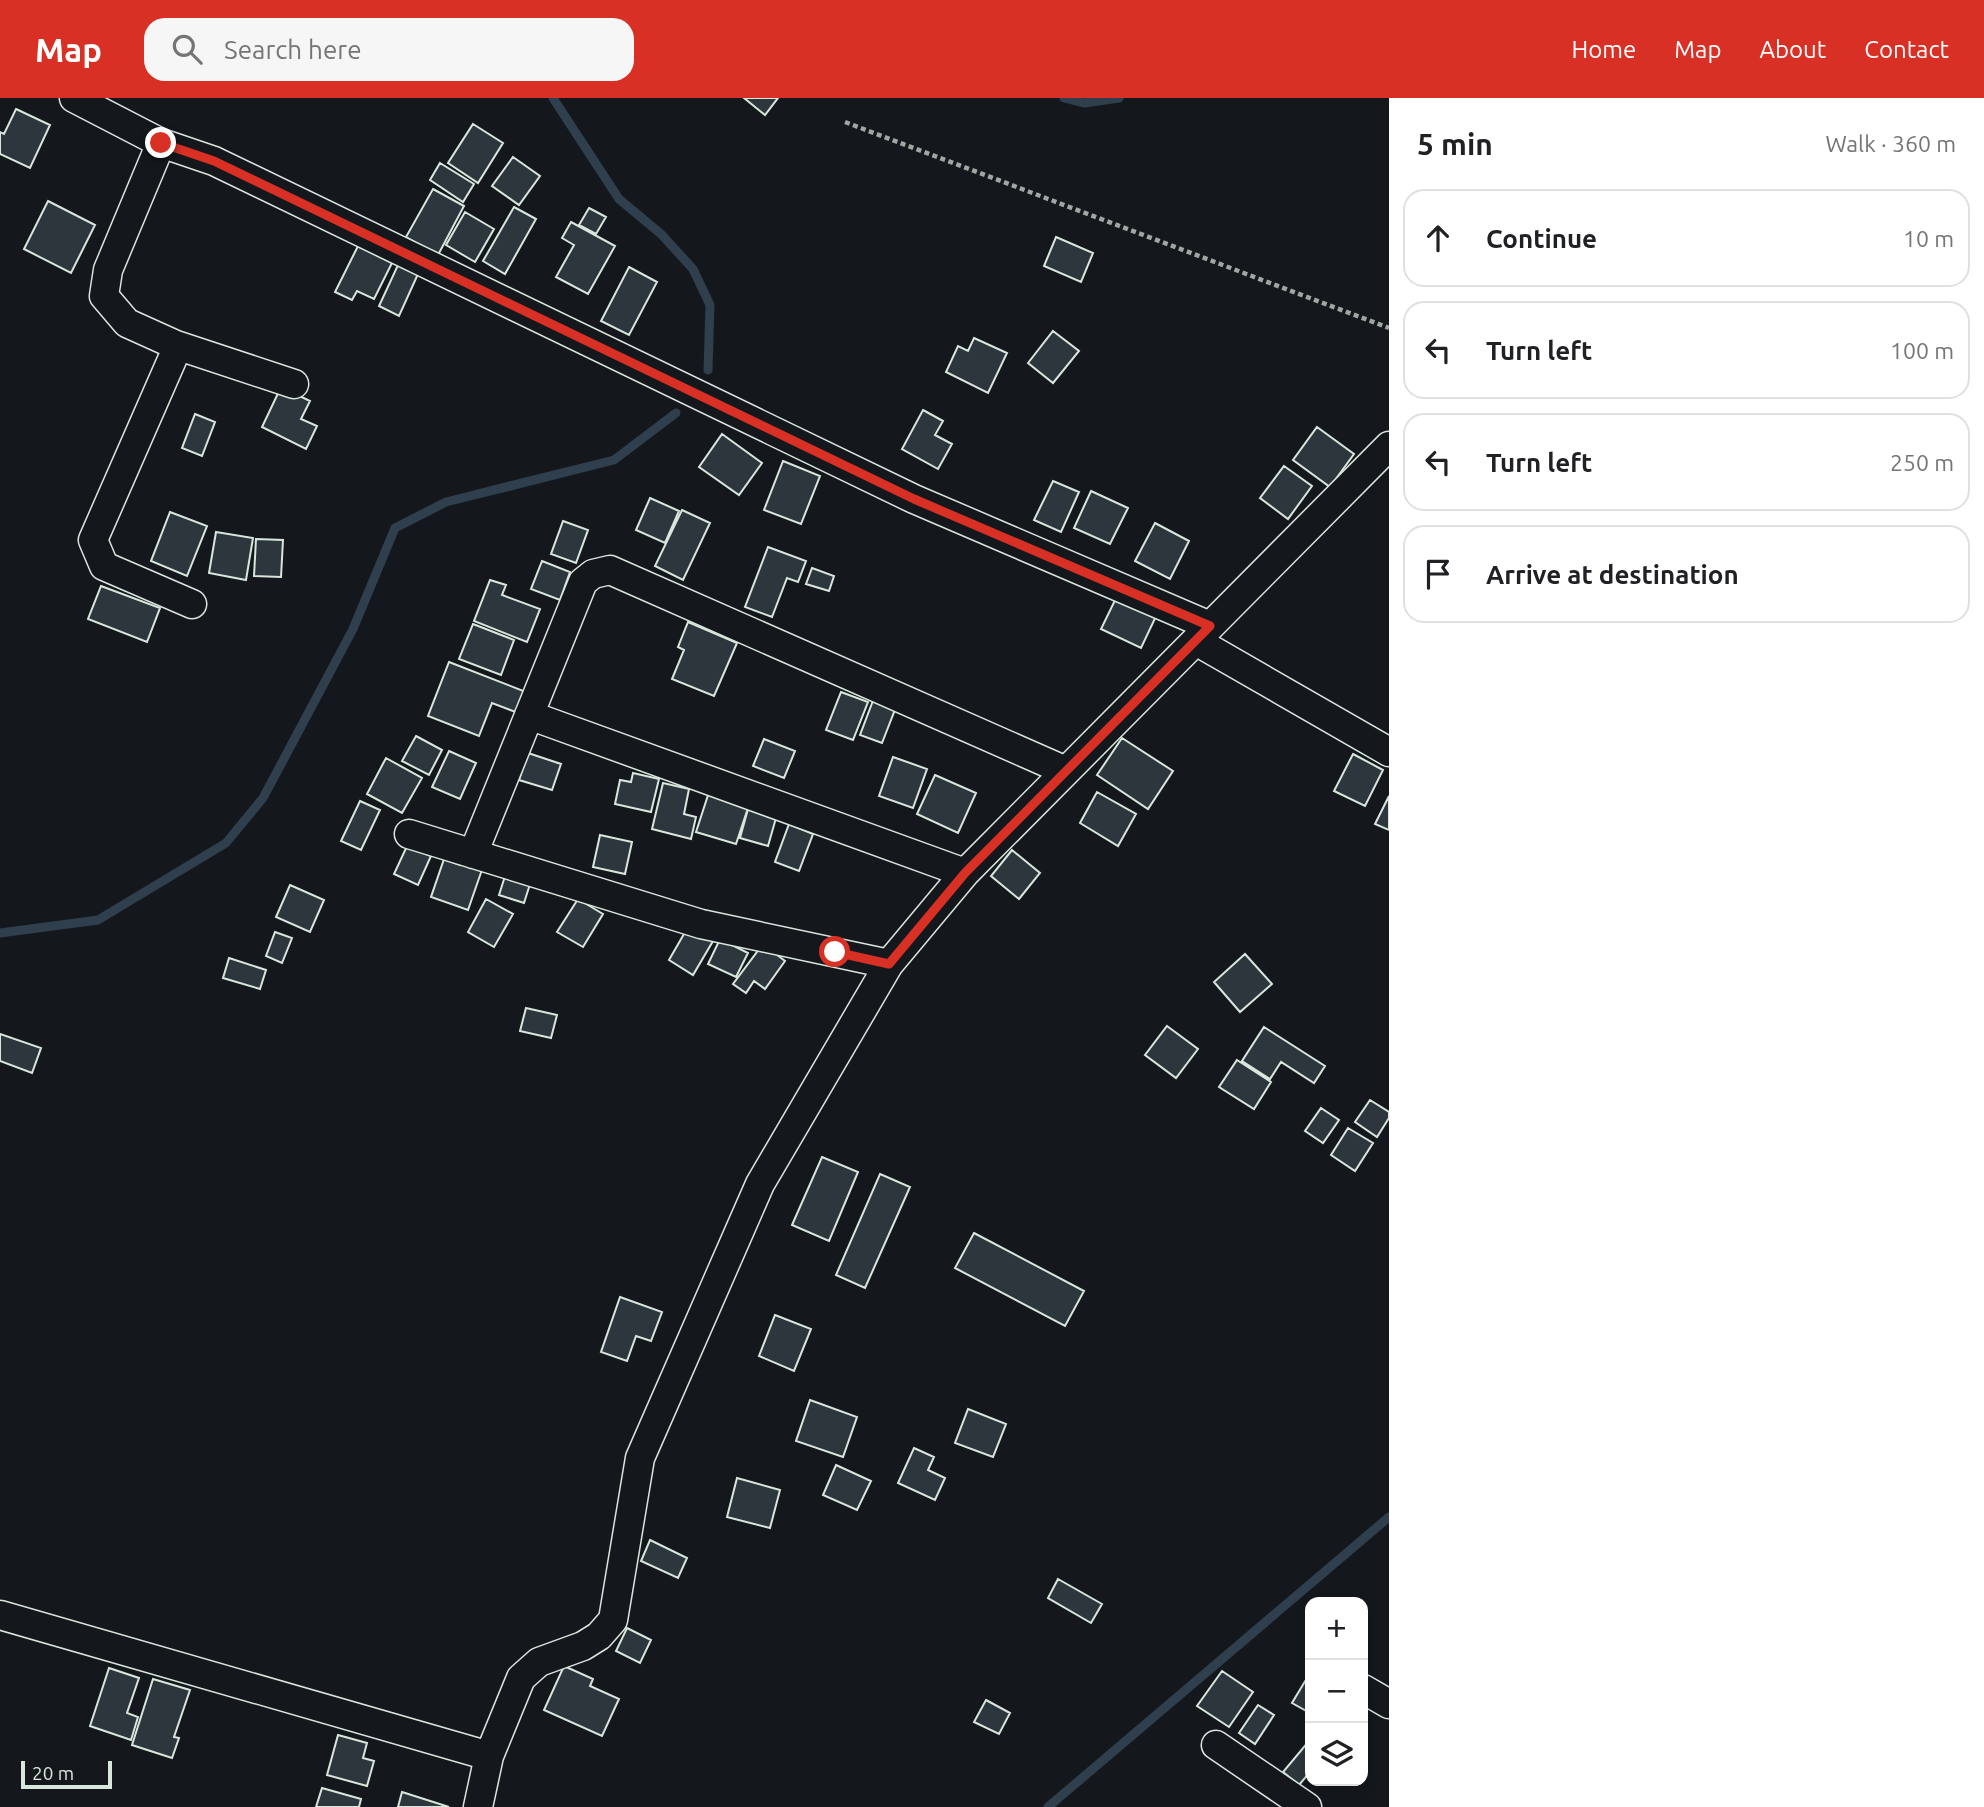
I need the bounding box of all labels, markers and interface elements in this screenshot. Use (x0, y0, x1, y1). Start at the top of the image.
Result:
search box (144, 18, 634, 81)
icon: search (168, 30, 206, 68)
text: Map (35, 31, 102, 68)
text: Search here (224, 35, 362, 64)
text: Home (1571, 36, 1636, 63)
text: Map (1674, 36, 1721, 63)
text: About (1759, 36, 1826, 63)
text: Contact (1864, 36, 1949, 63)
route end (145, 127, 176, 158)
text: 5 min (1417, 127, 1493, 161)
text: Walk · 360 m (1825, 131, 1956, 156)
icon: ahead (1419, 219, 1457, 257)
text: Continue (1486, 224, 1597, 253)
text: 10 m (1903, 226, 1954, 251)
icon: left (1419, 331, 1457, 369)
text: Turn left (1486, 336, 1592, 365)
text: 100 m (1890, 338, 1954, 363)
icon: left (1419, 443, 1457, 481)
text: Turn left (1486, 448, 1592, 477)
text: 250 m (1890, 450, 1954, 475)
icon: arrive (1419, 555, 1457, 593)
text: Arrive at destination (1486, 560, 1739, 589)
route start (819, 936, 850, 967)
map controls (1305, 1597, 1368, 1786)
button: + (1305, 1597, 1368, 1660)
button: − (1305, 1660, 1368, 1723)
button: layers (1305, 1723, 1368, 1786)
scale bar (21, 1758, 112, 1790)
text: 20 m (32, 1762, 74, 1784)

